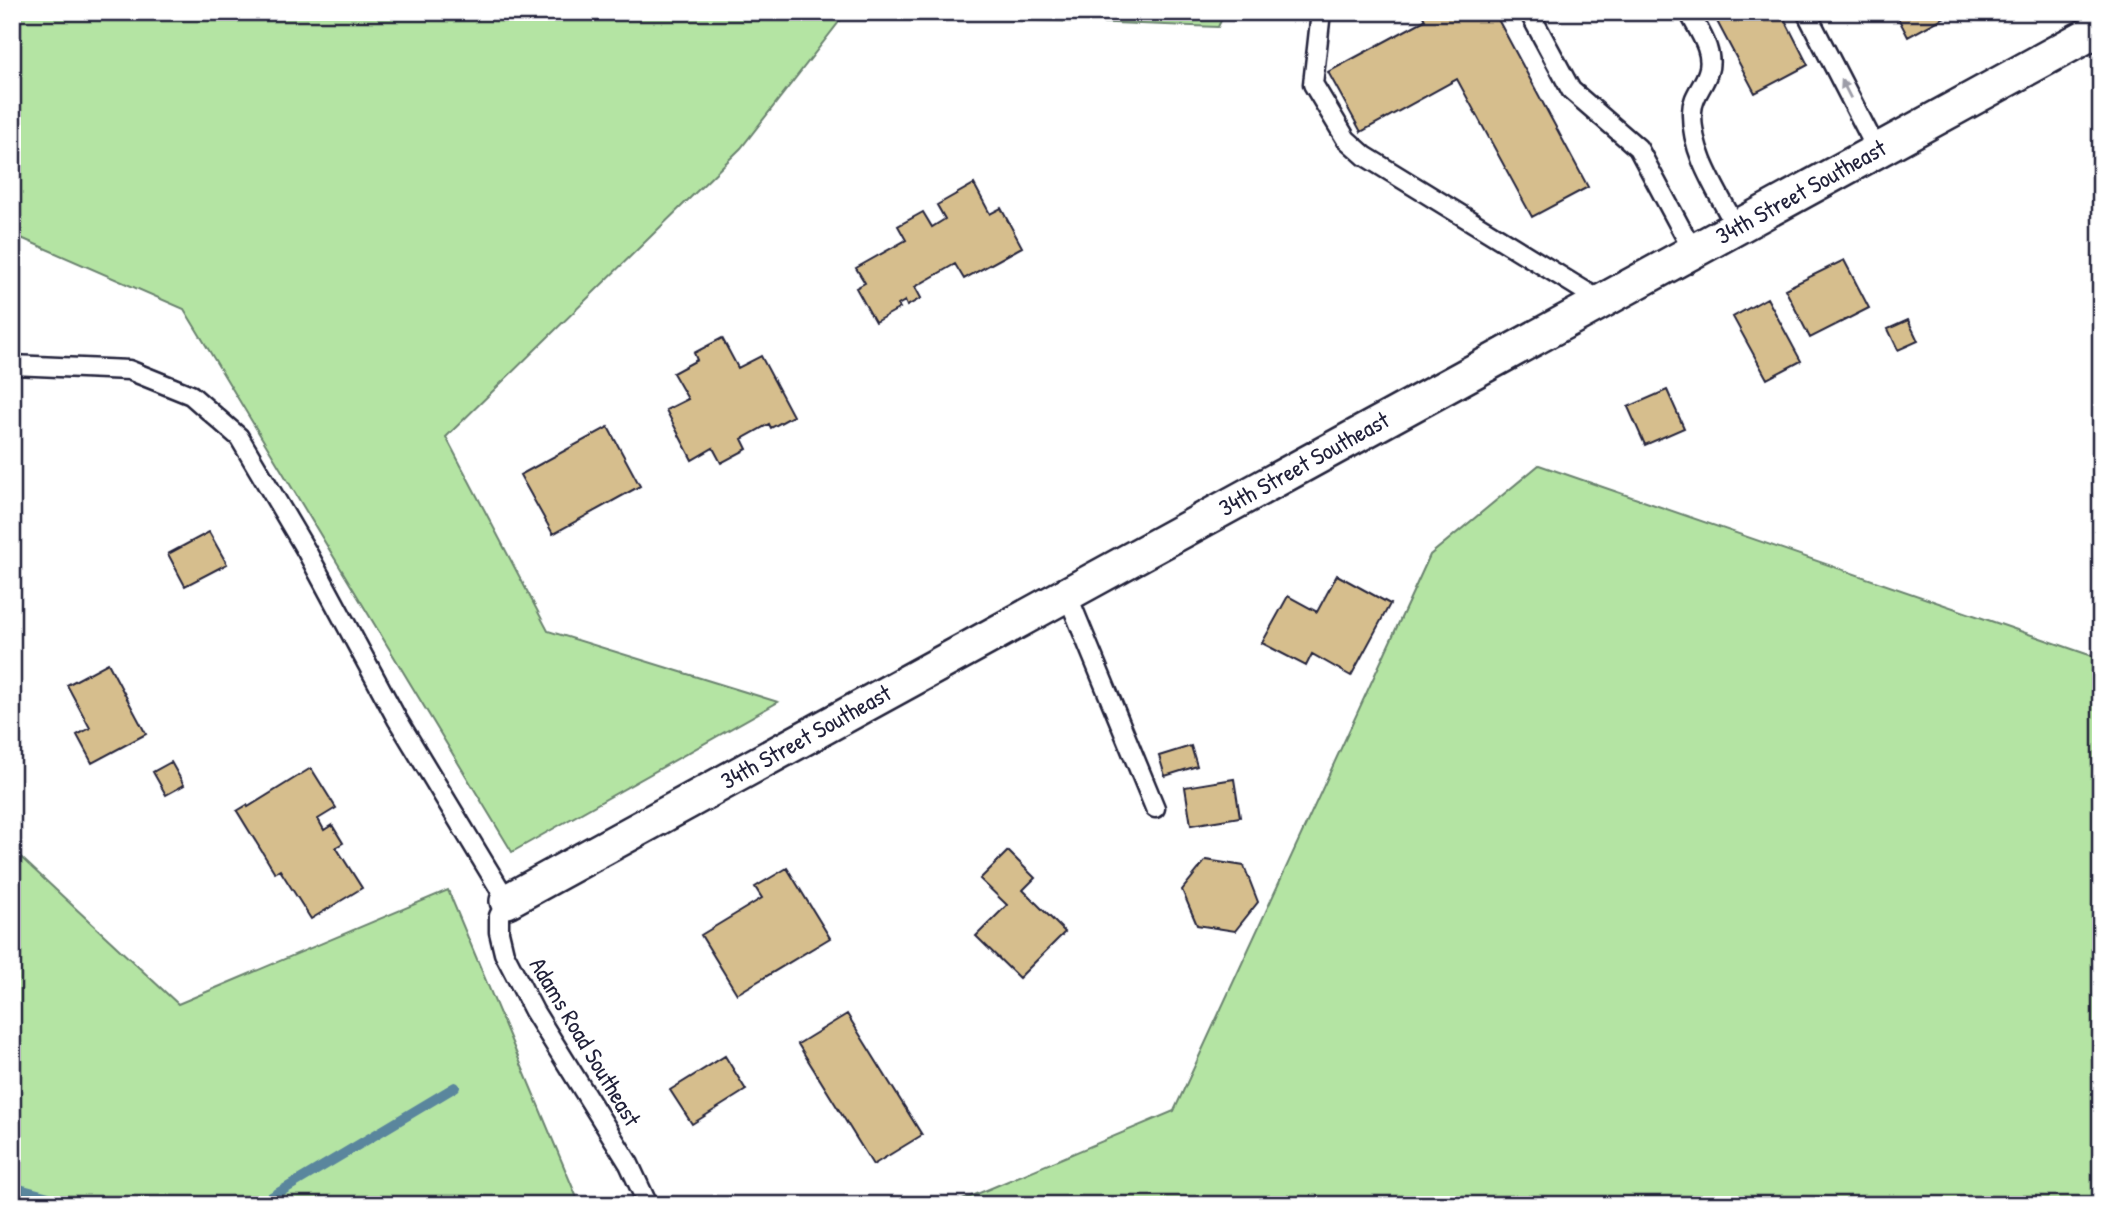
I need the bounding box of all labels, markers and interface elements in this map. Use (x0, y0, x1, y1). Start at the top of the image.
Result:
one-way arrow (1840, 79, 1851, 99)
street label: 34th Street Southeast (1710, 131, 1892, 251)
street label: 34th Street Southeast (1213, 403, 1395, 523)
street label: 34th Street Southeast (715, 676, 897, 796)
street label: Adams Road Southeast (523, 951, 649, 1132)

